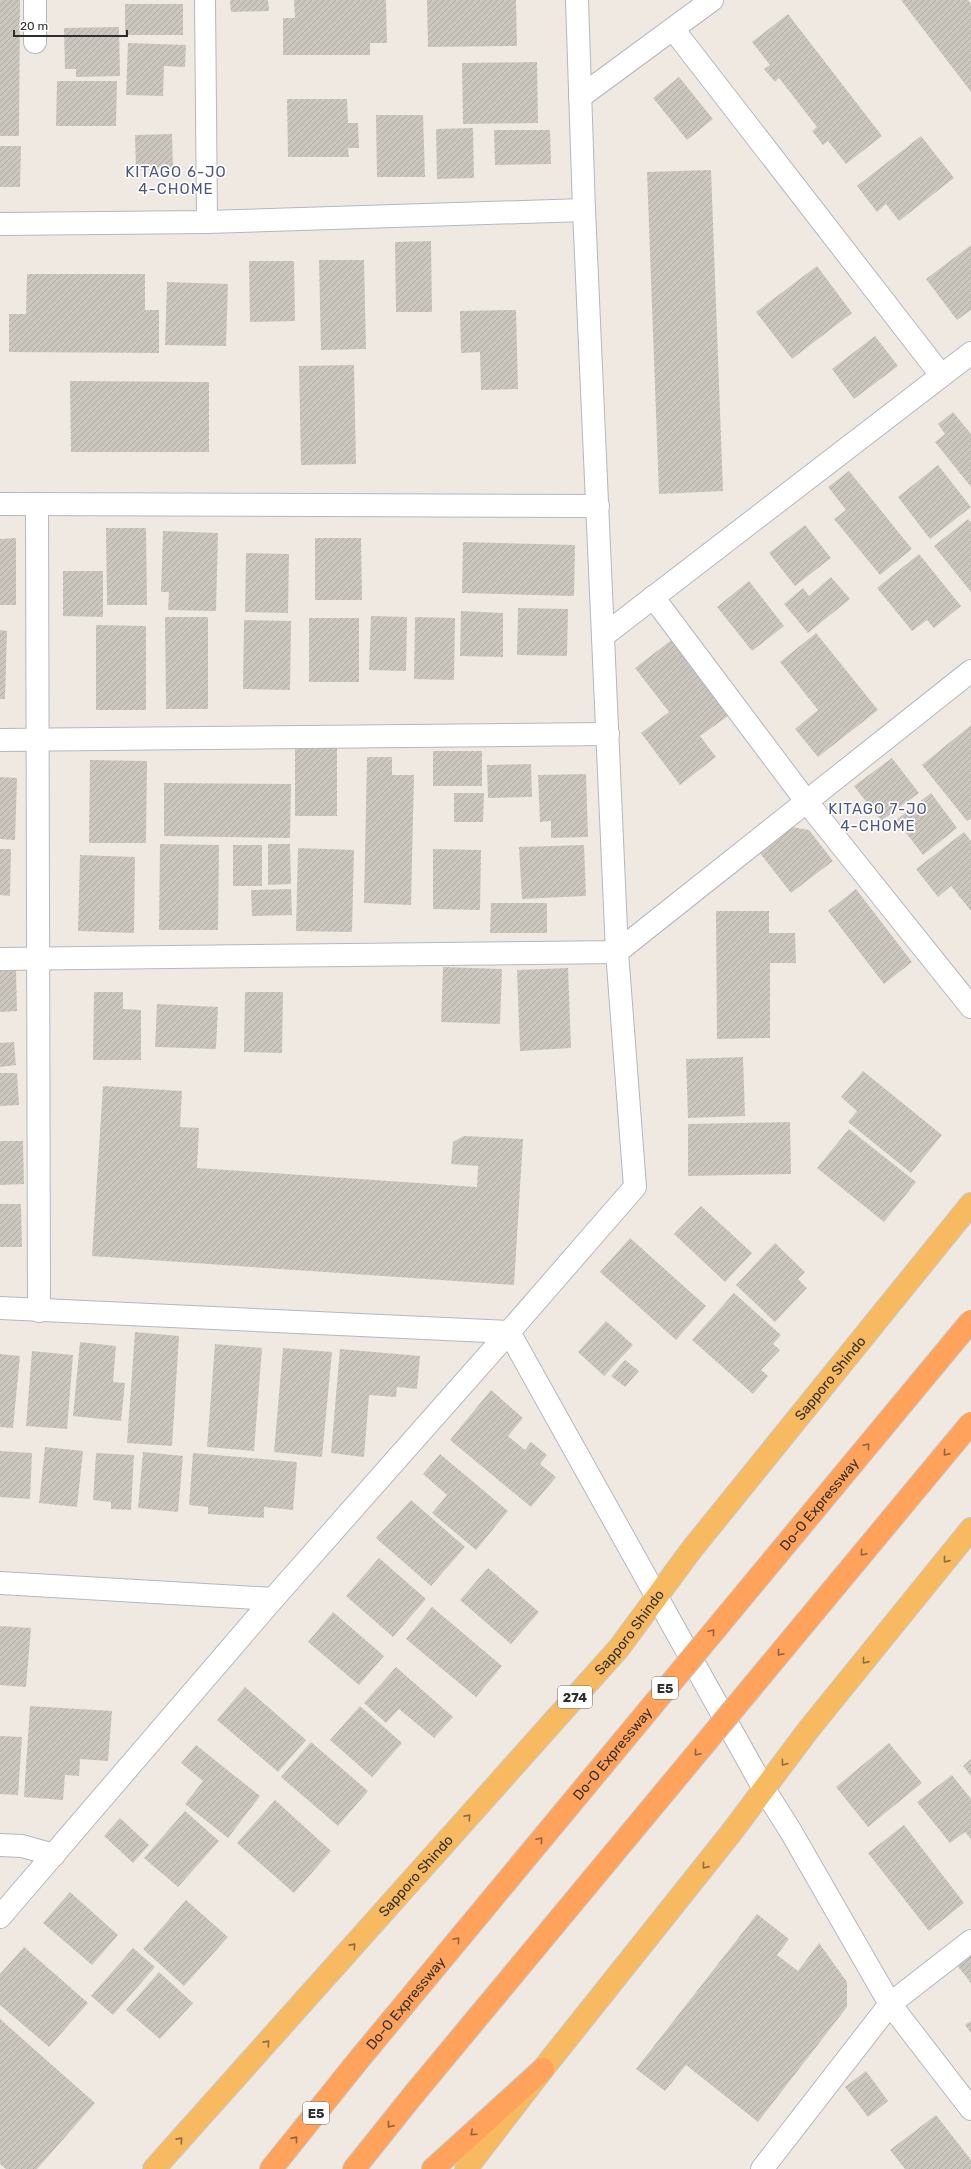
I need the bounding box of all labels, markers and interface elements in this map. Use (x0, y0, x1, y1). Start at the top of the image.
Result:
scale bar (14, 12, 127, 38)
text: 20 m (20, 19, 48, 33)
district label: KITAGO 6-JO 4-CHOME (125, 163, 227, 198)
district label: KITAGO 7-JO 4-CHOME (828, 800, 928, 835)
street label: Sapporo Shindo (791, 1333, 870, 1424)
one-way arrow (862, 1443, 869, 1451)
one-way arrow (944, 1449, 951, 1456)
street label: Do-O Expressway (776, 1455, 863, 1554)
one-way arrow (861, 1549, 868, 1556)
one-way arrow (944, 1555, 951, 1562)
street label: Sapporo Shindo (591, 1587, 668, 1679)
one-way arrow (708, 1629, 715, 1637)
one-way arrow (778, 1649, 785, 1656)
one-way arrow (862, 1656, 869, 1663)
road number: E5 (652, 1677, 678, 1699)
road number: 274 (558, 1686, 592, 1708)
street label: Do-O Expressway (569, 1704, 656, 1804)
one-way arrow (695, 1749, 702, 1756)
one-way arrow (782, 1758, 789, 1765)
one-way arrow (463, 1815, 470, 1822)
street label: Sapporo Shindo (375, 1832, 457, 1920)
one-way arrow (536, 1838, 543, 1845)
one-way arrow (703, 1861, 710, 1868)
one-way arrow (453, 1938, 460, 1945)
one-way arrow (349, 1943, 356, 1951)
street label: Do-O Expressway (363, 1953, 450, 2053)
one-way arrow (262, 2040, 269, 2048)
road number: E5 (303, 2102, 329, 2124)
one-way arrow (387, 2120, 394, 2127)
one-way arrow (470, 2128, 477, 2135)
one-way arrow (291, 2136, 298, 2143)
one-way arrow (176, 2137, 183, 2145)

